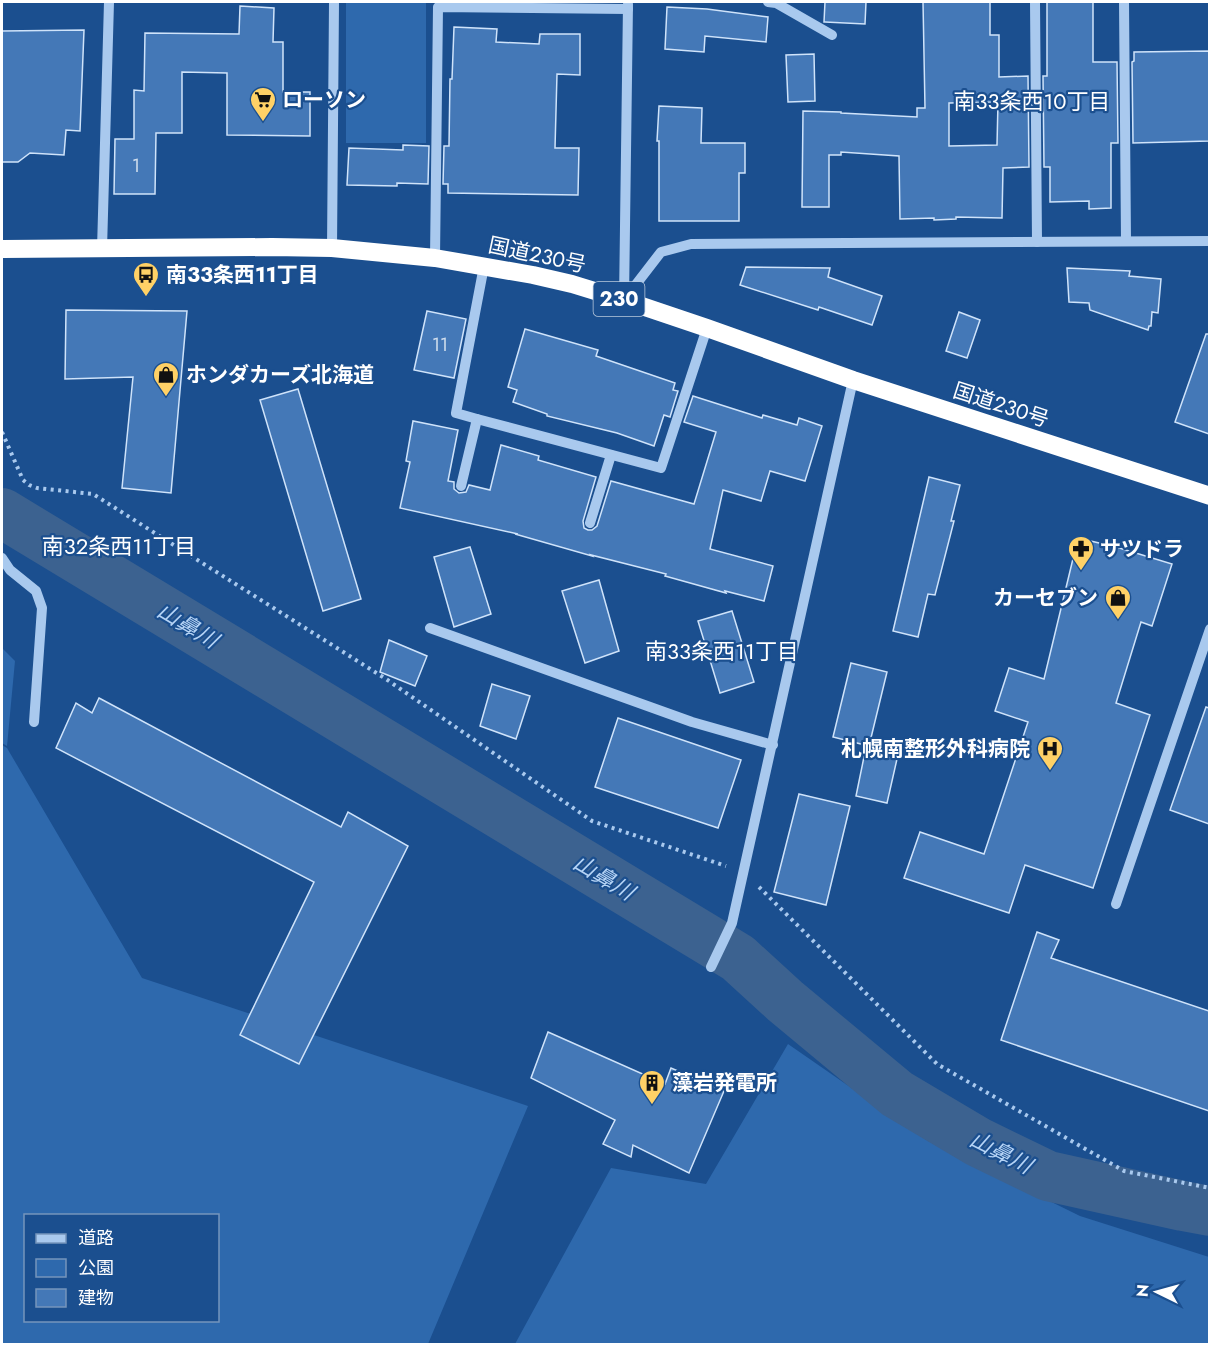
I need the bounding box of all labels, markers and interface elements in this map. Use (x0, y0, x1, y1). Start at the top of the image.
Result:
supermarket icon: ローソン (248, 85, 278, 123)
place label: ローソン (282, 85, 366, 115)
district label: 南33条西10丁目 (953, 85, 1111, 117)
house number: 1 (132, 153, 140, 179)
street label: 国道230号 (485, 230, 589, 280)
bus stop icon: 南33条西11丁目 (131, 260, 161, 298)
place label: 南33条西11丁目 (166, 260, 318, 290)
road number: 230 (594, 282, 644, 316)
house number: 11 (432, 332, 448, 358)
shop icon: ホンダカーズ北海道 (151, 360, 181, 398)
place label: ホンダカーズ北海道 (186, 360, 374, 390)
street label: 国道230号 (949, 375, 1053, 435)
district label: 南32条西11丁目 (42, 530, 196, 562)
pharmacy icon: サツドラ (1066, 534, 1096, 572)
place label: サツドラ (1100, 534, 1184, 564)
place label: カーセブン (993, 583, 1098, 613)
shop icon: カーセブン (1103, 583, 1133, 621)
water label: 山鼻川 (151, 594, 226, 657)
district label: 南33条西11丁目 (645, 635, 799, 667)
place label: 札幌南整形外科病院 (841, 734, 1030, 764)
hospital icon: 札幌南整形外科病院 (1035, 734, 1065, 772)
water label: 山鼻川 (567, 846, 642, 909)
building icon: 藻岩発電所 (637, 1068, 667, 1106)
place label: 藻岩発電所 (672, 1068, 777, 1098)
water label: 山鼻川 (964, 1123, 1039, 1182)
legend (24, 1214, 219, 1322)
text: 道路 (78, 1225, 114, 1251)
text: 公園 (78, 1255, 114, 1281)
north arrow (1127, 1262, 1187, 1322)
text: N (1131, 1283, 1155, 1298)
text: 建物 (78, 1285, 114, 1311)

